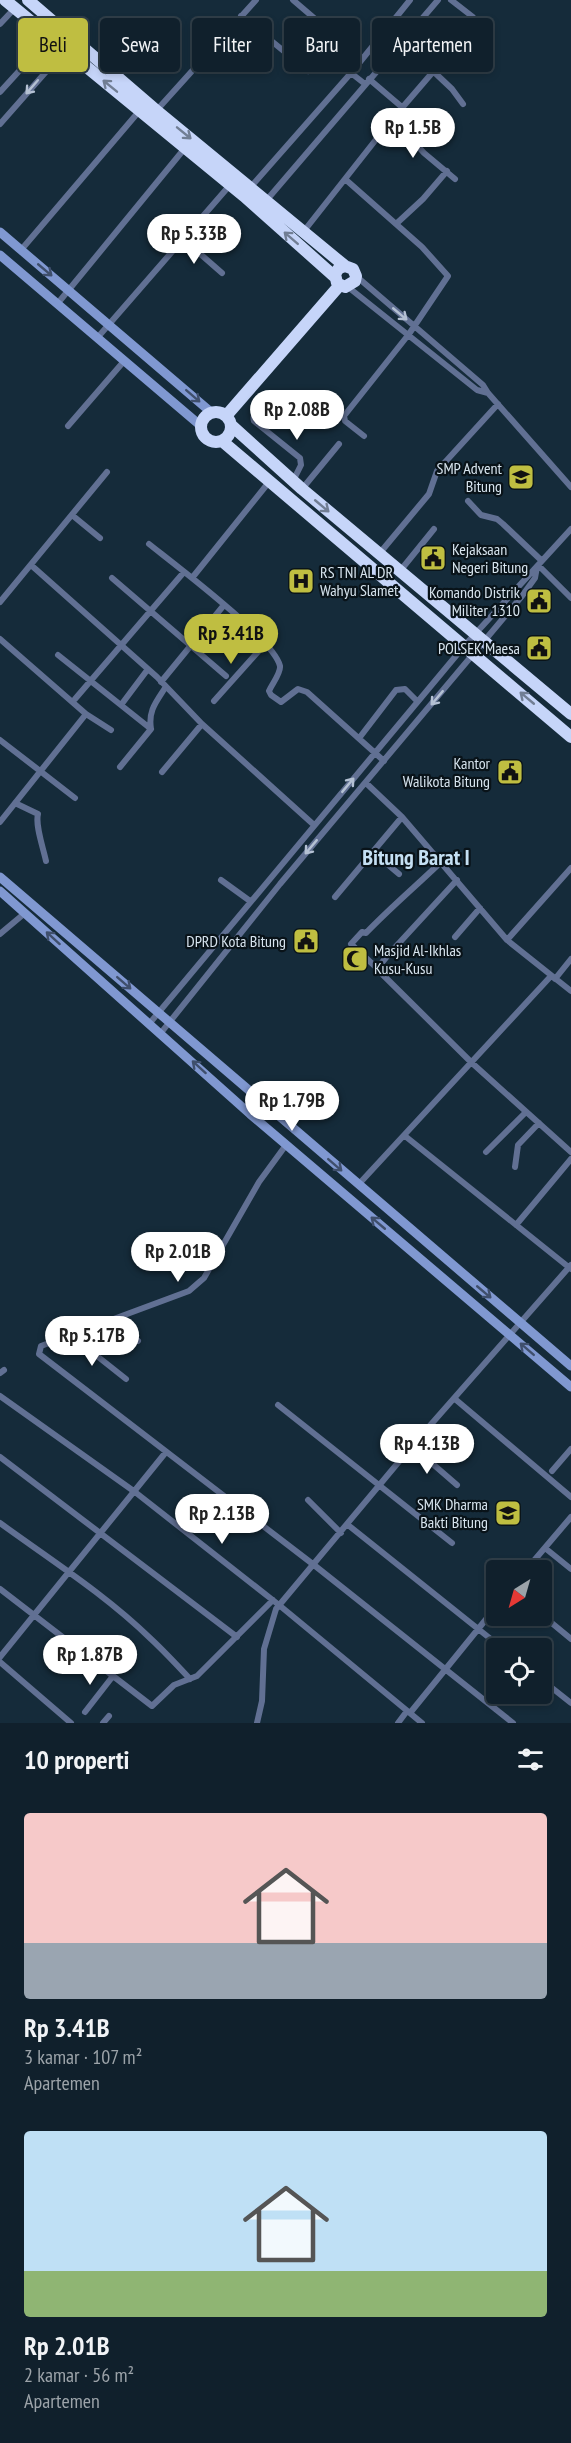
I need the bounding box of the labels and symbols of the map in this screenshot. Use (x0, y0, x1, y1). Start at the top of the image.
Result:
one-way arrow (26, 79, 39, 95)
one-way arrow (102, 79, 118, 92)
pin: Rp 1.5B (358, 108, 468, 159)
one-way arrow (176, 127, 192, 140)
pin: Rp 5.33B (132, 214, 256, 265)
one-way arrow (284, 231, 299, 245)
one-way arrow (36, 263, 52, 276)
one-way arrow (392, 307, 407, 321)
one-way arrow (185, 389, 200, 403)
pin: Rp 2.08B (235, 390, 359, 441)
place label: SMP Advent Bitung (437, 458, 503, 496)
school or university icon: SMP Advent Bitung (506, 462, 536, 492)
one-way arrow (314, 499, 330, 512)
place label: Kejaksaan Negeri Bitung (452, 539, 528, 577)
public building icon: Kejaksaan Negeri Bitung (418, 543, 448, 573)
place label: RS TNI AL DR Wahyu Slamet (320, 562, 399, 600)
hospital icon: RS TNI AL DR Wahyu Slamet (286, 566, 316, 596)
place label: Komando Distrik Militer 1310 (429, 582, 521, 620)
public building icon: Komando Distrik Militer 1310 (524, 586, 554, 616)
pin: Rp 3.41B (169, 614, 293, 665)
public building icon: POLSEK Maesa (524, 633, 554, 663)
place label: POLSEK Maesa (438, 638, 520, 658)
one-way arrow (430, 690, 443, 706)
one-way arrow (520, 691, 535, 705)
place label: Kantor Walikota Bitung (403, 753, 491, 791)
public building icon: Kantor Walikota Bitung (495, 757, 525, 787)
one-way arrow (341, 778, 355, 793)
one-way arrow (304, 839, 318, 854)
district label: Bitung Barat I (362, 843, 470, 871)
public building icon: DPRD Kota Bitung (291, 926, 321, 956)
one-way arrow (46, 931, 61, 945)
place label: DPRD Kota Bitung (186, 931, 286, 951)
place label: Masjid Al-Ikhlas Kusu-Kusu (374, 940, 461, 978)
mosque icon: Masjid Al-Ikhlas Kusu-Kusu (340, 944, 370, 974)
one-way arrow (116, 976, 131, 990)
one-way arrow (192, 1060, 207, 1074)
pin: Rp 1.79B (230, 1081, 354, 1132)
one-way arrow (327, 1159, 343, 1172)
one-way arrow (370, 1216, 386, 1229)
pin: Rp 2.01B (116, 1232, 240, 1283)
one-way arrow (476, 1285, 491, 1299)
pin: Rp 5.17B (30, 1316, 154, 1367)
one-way arrow (520, 1342, 535, 1356)
pin: Rp 4.13B (365, 1424, 489, 1475)
pin: Rp 2.13B (160, 1494, 284, 1545)
place label: SMK Dharma Bakti Bitung (417, 1494, 488, 1532)
school or university icon: SMK Dharma Bakti Bitung (493, 1498, 523, 1528)
north arrow (486, 1560, 552, 1626)
pin: Rp 1.87B (28, 1635, 152, 1686)

